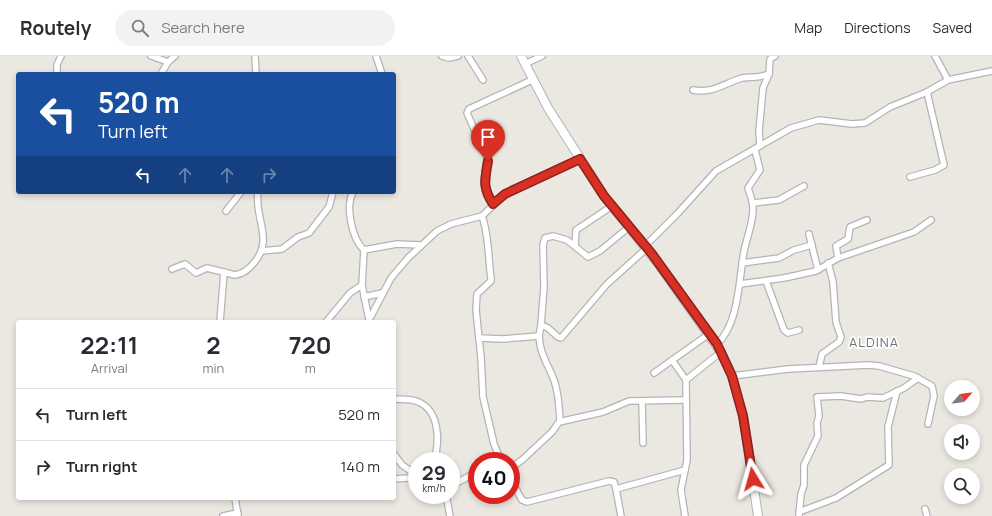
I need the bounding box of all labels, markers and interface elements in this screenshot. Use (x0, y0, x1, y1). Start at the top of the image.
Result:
search box (115, 10, 395, 46)
text: Routely (20, 15, 91, 41)
icon: search (129, 17, 151, 39)
text: Search here (161, 17, 245, 38)
text: Map (794, 18, 822, 37)
text: Directions (844, 18, 911, 37)
text: Saved (933, 18, 972, 37)
text: 520 m (98, 83, 180, 121)
icon: left (32, 88, 84, 140)
text: Turn left (98, 119, 168, 143)
pin (471, 120, 505, 161)
icon: arrive (477, 126, 499, 148)
icon: left (132, 164, 154, 186)
icon: ahead (174, 164, 196, 186)
icon: ahead (216, 164, 238, 186)
icon: right (258, 164, 280, 186)
text: 22:11 (80, 328, 138, 361)
text: 2 (206, 328, 221, 361)
text: 720 (289, 328, 332, 361)
district label: ALDINA (849, 333, 899, 351)
text: Arrival (91, 359, 128, 377)
text: min (203, 359, 224, 377)
text: m (305, 359, 316, 377)
north arrow (944, 380, 980, 416)
map controls (944, 380, 980, 504)
icon: left (32, 404, 54, 426)
text: Turn left (66, 404, 128, 425)
text: 520 m (338, 404, 380, 425)
button: sound (944, 424, 980, 460)
speed limit sign: 40 (468, 452, 520, 504)
icon: right (32, 456, 54, 478)
text: Turn right (66, 456, 137, 477)
text: 140 m (340, 456, 380, 477)
position arrow (732, 458, 774, 500)
text: 29 (422, 459, 446, 486)
button: search (944, 468, 980, 504)
text: km/h (422, 481, 446, 495)

